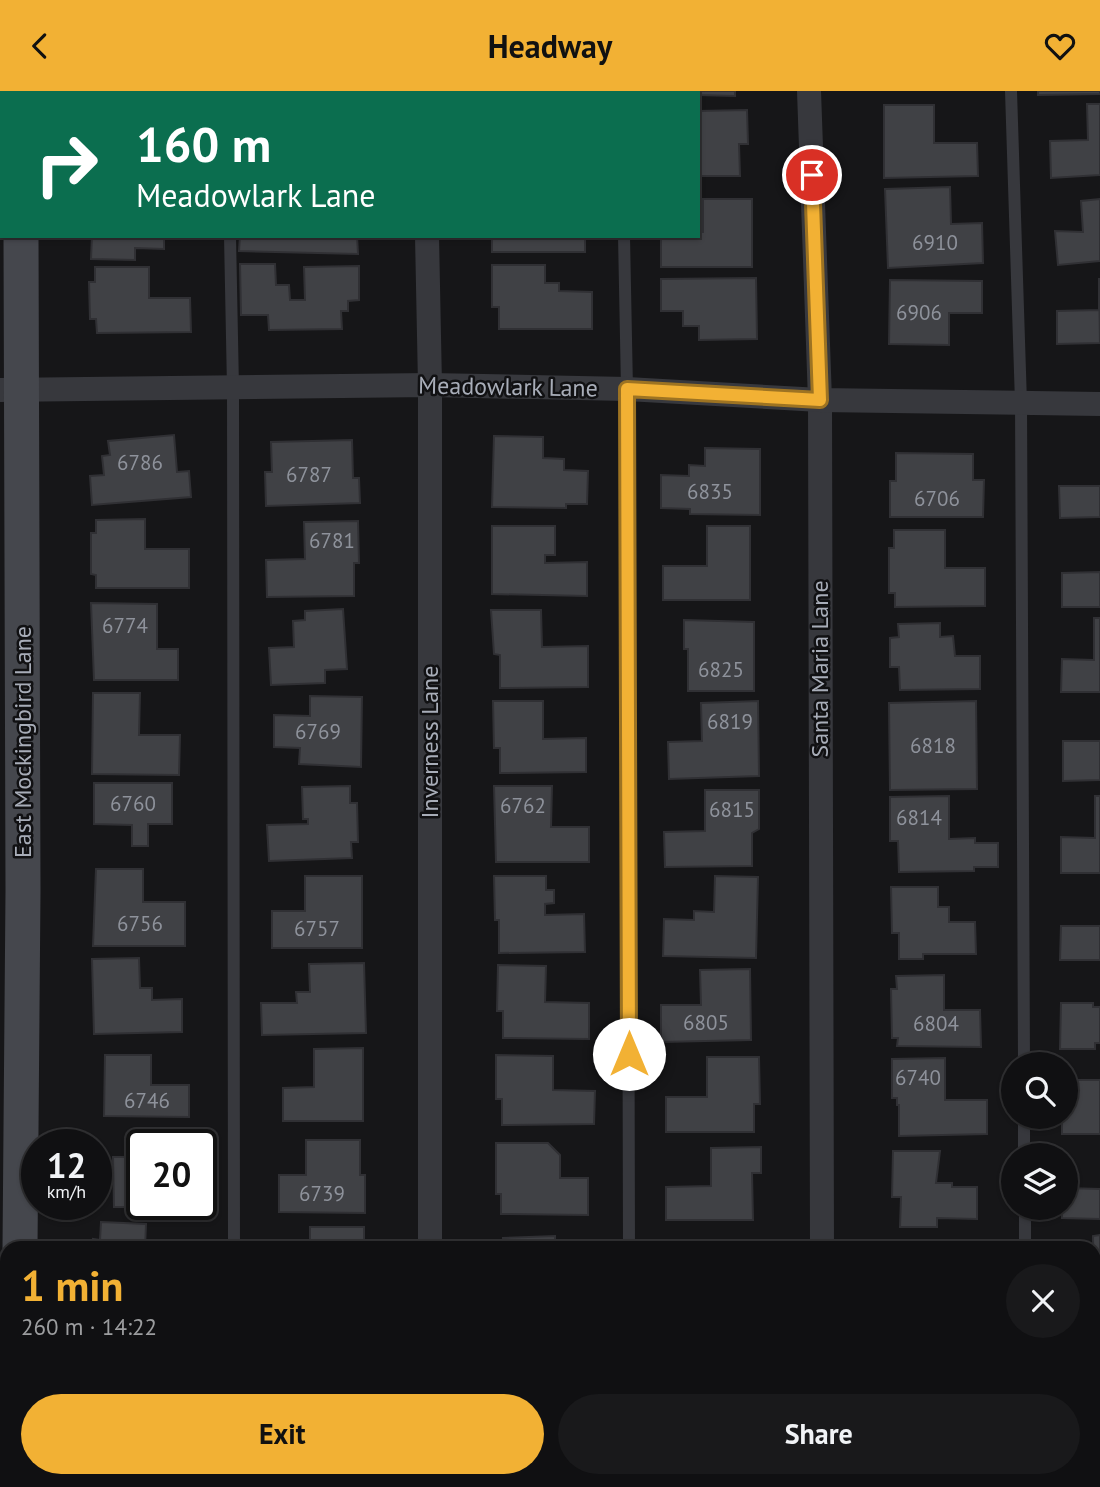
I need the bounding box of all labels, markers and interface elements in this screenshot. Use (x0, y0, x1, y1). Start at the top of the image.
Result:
text: Headway (488, 25, 612, 67)
icon: back (21, 27, 59, 65)
icon: heart (1041, 27, 1079, 65)
text: 160 m (136, 112, 271, 176)
icon: right (21, 119, 112, 210)
pin (782, 145, 842, 205)
icon: arrive (793, 156, 831, 194)
text: Meadowlark Lane (136, 174, 376, 216)
house number: 6910 (912, 229, 958, 256)
house number: 6906 (896, 299, 942, 326)
street label: Meadowlark Lane (418, 369, 598, 404)
house number: 6786 (117, 449, 163, 476)
house number: 6787 (286, 461, 332, 488)
house number: 6835 (687, 478, 733, 505)
house number: 6706 (914, 485, 960, 512)
house number: 6781 (309, 527, 355, 554)
street label: Santa Maria Lane (804, 580, 835, 758)
house number: 6774 (102, 612, 148, 639)
street label: East Mockingbird Lane (7, 626, 38, 858)
house number: 6825 (698, 656, 744, 683)
street label: Inverness Lane (414, 666, 445, 818)
house number: 6819 (707, 708, 753, 735)
house number: 6769 (295, 718, 341, 745)
house number: 6818 (910, 732, 956, 759)
house number: 6760 (110, 790, 156, 817)
house number: 6762 (500, 792, 546, 819)
house number: 6815 (709, 796, 755, 823)
house number: 6814 (896, 804, 942, 831)
house number: 6756 (117, 910, 163, 937)
house number: 6757 (294, 915, 340, 942)
house number: 6805 (683, 1009, 729, 1036)
house number: 6804 (913, 1010, 959, 1037)
position arrow (592, 1017, 666, 1091)
map controls (1001, 1052, 1078, 1220)
button: search (1001, 1052, 1078, 1129)
house number: 6740 (895, 1064, 941, 1091)
house number: 6746 (124, 1087, 170, 1114)
speed limit sign: 20 (126, 1129, 217, 1220)
text: 12 (47, 1142, 86, 1188)
button: layers (1001, 1143, 1078, 1220)
text: km/h (47, 1180, 86, 1203)
house number: 6739 (299, 1180, 345, 1207)
text: 1 min (21, 1258, 123, 1313)
button: close (1006, 1264, 1080, 1338)
text: 260 m · 14:22 (21, 1312, 157, 1341)
button: Exit (21, 1394, 544, 1474)
button: Share (558, 1394, 1080, 1474)

